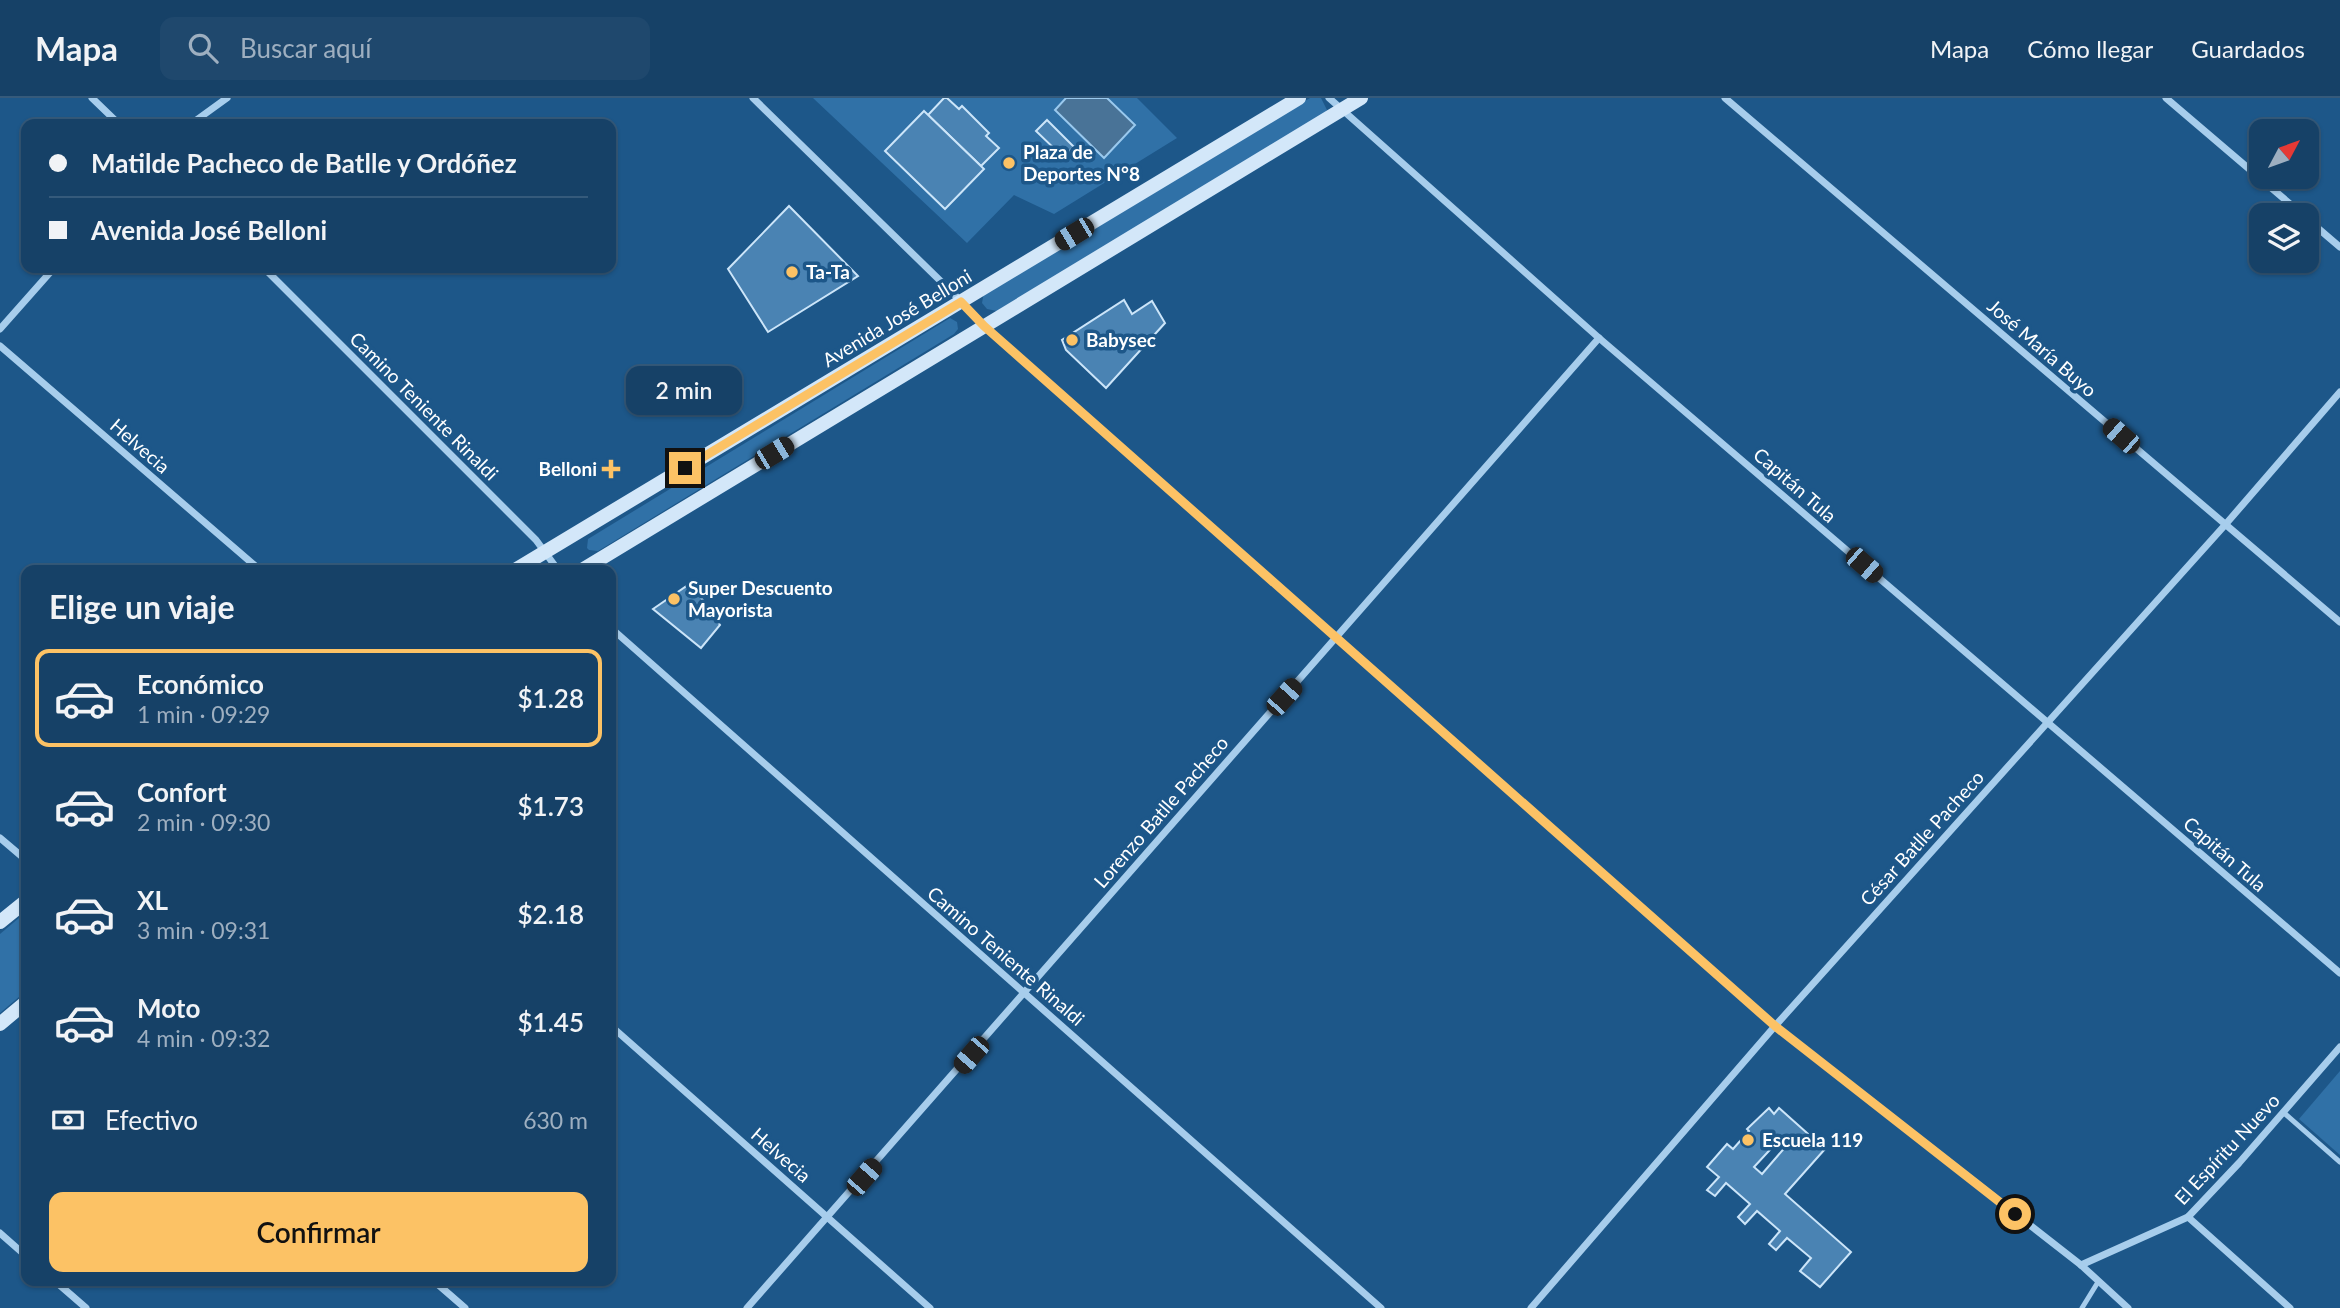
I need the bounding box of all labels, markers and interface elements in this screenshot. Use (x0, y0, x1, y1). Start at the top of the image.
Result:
search box (160, 17, 650, 80)
text: Mapa (35, 28, 118, 68)
icon: search (184, 29, 222, 67)
text: Buscar aquí (240, 32, 371, 64)
text: Mapa (1930, 34, 1989, 63)
text: Cómo llegar (2027, 34, 2153, 63)
text: Guardados (2191, 34, 2305, 63)
north arrow (2249, 119, 2319, 189)
map controls (2249, 119, 2319, 273)
place label: Plaza de Deportes N°8 (1023, 140, 1140, 185)
text: Matilde Pacheco de Batlle y Ordóñez (91, 147, 517, 179)
marker: Plaza de Deportes N°8 (1001, 155, 1017, 171)
button: layers (2249, 203, 2319, 273)
text: Avenida José Belloni (91, 214, 327, 246)
car (1051, 214, 1098, 254)
place label: Ta-Ta (806, 260, 850, 283)
marker: Ta-Ta (784, 264, 800, 280)
street label: Avenida José Belloni (818, 264, 975, 371)
street label: José María Buyo (1983, 294, 2102, 401)
street label: Camino Teniente Rinaldi (345, 327, 503, 485)
place label: Babysec (1086, 328, 1156, 351)
marker: Babysec (1064, 332, 1080, 348)
callout: 2 min (627, 366, 743, 416)
text: 2 min (656, 376, 712, 404)
street label: Helvecia (106, 414, 175, 478)
car (2099, 414, 2144, 458)
car (751, 433, 798, 473)
street label: Capitán Tula (1749, 442, 1841, 527)
route end (669, 452, 701, 484)
place label: Belloni (539, 457, 597, 480)
marker: Belloni (603, 461, 619, 477)
car (1842, 543, 1887, 587)
place label: Super Descuento Mayorista (688, 576, 833, 621)
text: Elige un viaje (49, 587, 234, 626)
marker: Super Descuento Mayorista (666, 591, 682, 607)
icon: car (53, 667, 116, 730)
text: Económico (137, 668, 264, 700)
car (1263, 674, 1306, 720)
text: $1.28 (518, 682, 584, 714)
text: 1 min · 09:29 (137, 700, 270, 728)
street label: Lorenzo Batlle Pacheco (1089, 731, 1233, 892)
street label: César Batlle Pacheco (1855, 765, 1988, 910)
icon: car (53, 775, 116, 838)
text: Confort (137, 776, 227, 808)
text: $1.73 (518, 790, 584, 822)
text: 2 min · 09:30 (137, 808, 270, 836)
street label: Capitán Tula (2179, 811, 2271, 896)
street label: Camino Teniente Rinaldi (923, 881, 1089, 1030)
icon: car (53, 883, 116, 946)
text: XL (137, 884, 168, 916)
text: $2.18 (518, 898, 584, 930)
text: 3 min · 09:31 (137, 916, 270, 944)
icon: car (53, 991, 116, 1054)
text: Moto (137, 992, 200, 1024)
text: $1.45 (518, 1006, 584, 1038)
text: 4 min · 09:32 (137, 1024, 270, 1052)
car (950, 1032, 993, 1078)
street label: El Espíritu Nuevo (2169, 1088, 2284, 1209)
icon: cash (49, 1101, 87, 1139)
text: Efectivo (105, 1104, 198, 1136)
text: 630 m (523, 1106, 588, 1134)
street label: Helvecia (747, 1123, 816, 1187)
place label: Escuela 119 (1762, 1128, 1863, 1151)
marker: Escuela 119 (1740, 1132, 1756, 1148)
car (843, 1154, 886, 1200)
button: Confirmar (49, 1192, 588, 1272)
route start (1999, 1198, 2031, 1230)

